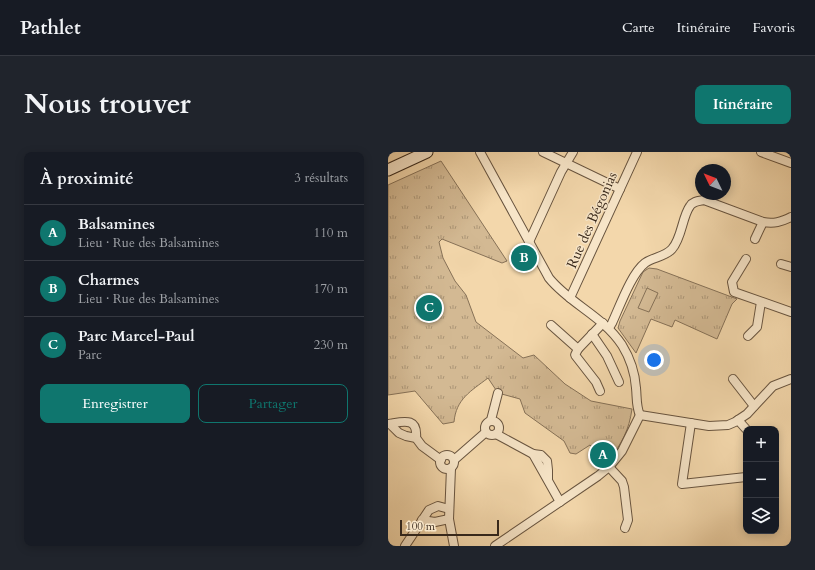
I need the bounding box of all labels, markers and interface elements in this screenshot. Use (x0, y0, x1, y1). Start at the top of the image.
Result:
text: Pathlet (20, 15, 81, 41)
text: Carte (622, 18, 655, 37)
text: Itinéraire (677, 18, 731, 37)
text: Favoris (753, 18, 795, 37)
text: Nous trouver (24, 85, 191, 123)
button: Itinéraire (695, 85, 791, 124)
north arrow (695, 164, 731, 200)
text: À proximité (40, 167, 134, 190)
street label: Rue des Bégonias (562, 168, 622, 271)
text: 3 résultats (294, 169, 348, 187)
text: Balsamines (78, 214, 155, 234)
text: A (48, 224, 58, 242)
text: 110 m (314, 224, 348, 242)
text: Lieu · Rue des Balsamines (78, 234, 219, 252)
pin: B (511, 243, 537, 273)
text: Charmes (78, 270, 139, 290)
text: B (48, 280, 58, 298)
text: 170 m (314, 280, 348, 298)
text: Lieu · Rue des Balsamines (78, 290, 219, 308)
pin: C (416, 293, 442, 323)
text: Parc Marcel-Paul (78, 326, 195, 346)
text: C (48, 336, 58, 354)
text: 230 m (314, 336, 348, 354)
text: Parc (78, 346, 102, 364)
your location (644, 350, 664, 370)
button: Enregistrer (40, 384, 190, 423)
button: Partager (198, 384, 348, 423)
map controls (743, 426, 779, 534)
button: + (743, 426, 779, 462)
pin: A (590, 440, 616, 470)
button: − (743, 462, 779, 498)
button: layers (743, 498, 779, 534)
scale bar (400, 518, 499, 537)
text: 100 m (406, 519, 435, 534)

